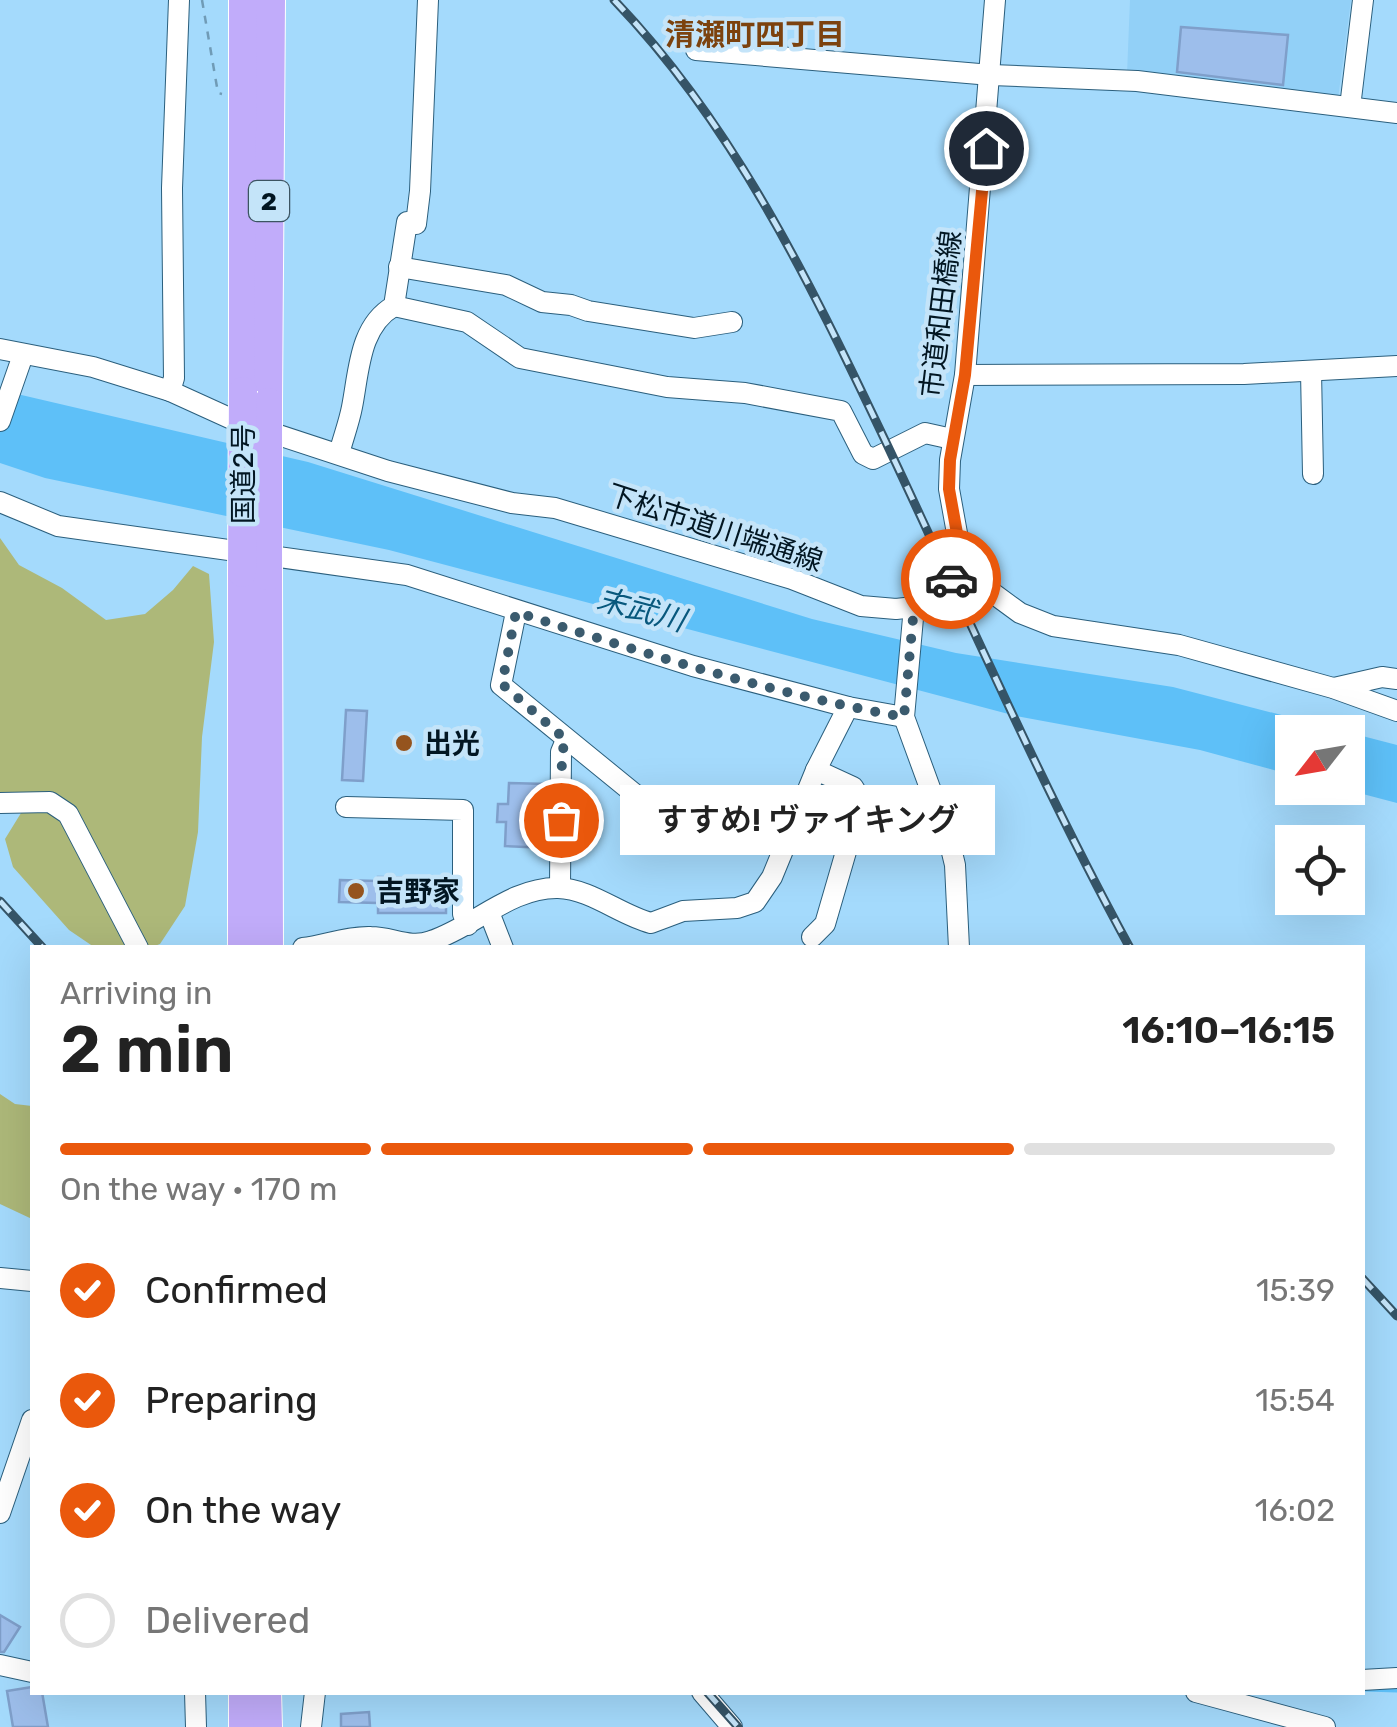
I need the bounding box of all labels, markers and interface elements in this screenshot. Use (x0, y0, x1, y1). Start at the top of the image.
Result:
district label: 清瀬町四丁目 (665, 17, 845, 53)
pin (944, 106, 1029, 191)
icon: home (959, 121, 1014, 176)
road number: 2 (249, 181, 289, 221)
street label: 市道和田橋線 (914, 229, 968, 399)
street label: 国道2号 (227, 424, 260, 524)
street label: 下松市道川端通線 (603, 478, 827, 578)
courier (901, 529, 1001, 629)
icon: car (924, 552, 979, 607)
water label: 末武川 (593, 581, 692, 640)
north arrow (1275, 715, 1365, 805)
map controls (1275, 715, 1365, 915)
place label: 出光 (424, 727, 480, 760)
marker: 出光 (393, 732, 415, 754)
pin (519, 778, 604, 863)
callout: すすめ! ヴァイキング (621, 785, 996, 855)
icon: bag (534, 793, 589, 848)
text: すすめ! ヴァイキング (656, 801, 959, 839)
button: locate (1275, 825, 1365, 915)
place label: 吉野家 (376, 875, 460, 908)
marker: 吉野家 (345, 880, 367, 902)
text: Arriving in (60, 974, 212, 1012)
text: 16:10–16:15 (1122, 1007, 1335, 1053)
text: 2 min (60, 1011, 234, 1088)
text: On the way · 170 m (60, 1170, 338, 1208)
icon: check (60, 1263, 115, 1318)
text: Confirmed (145, 1267, 328, 1313)
text: 15:39 (1256, 1271, 1335, 1309)
icon: check (60, 1373, 115, 1428)
text: Preparing (145, 1377, 318, 1423)
text: 15:54 (1255, 1381, 1335, 1419)
icon: check (60, 1483, 115, 1538)
text: On the way (145, 1487, 341, 1533)
text: 16:02 (1255, 1491, 1335, 1529)
text: Delivered (145, 1597, 310, 1643)

